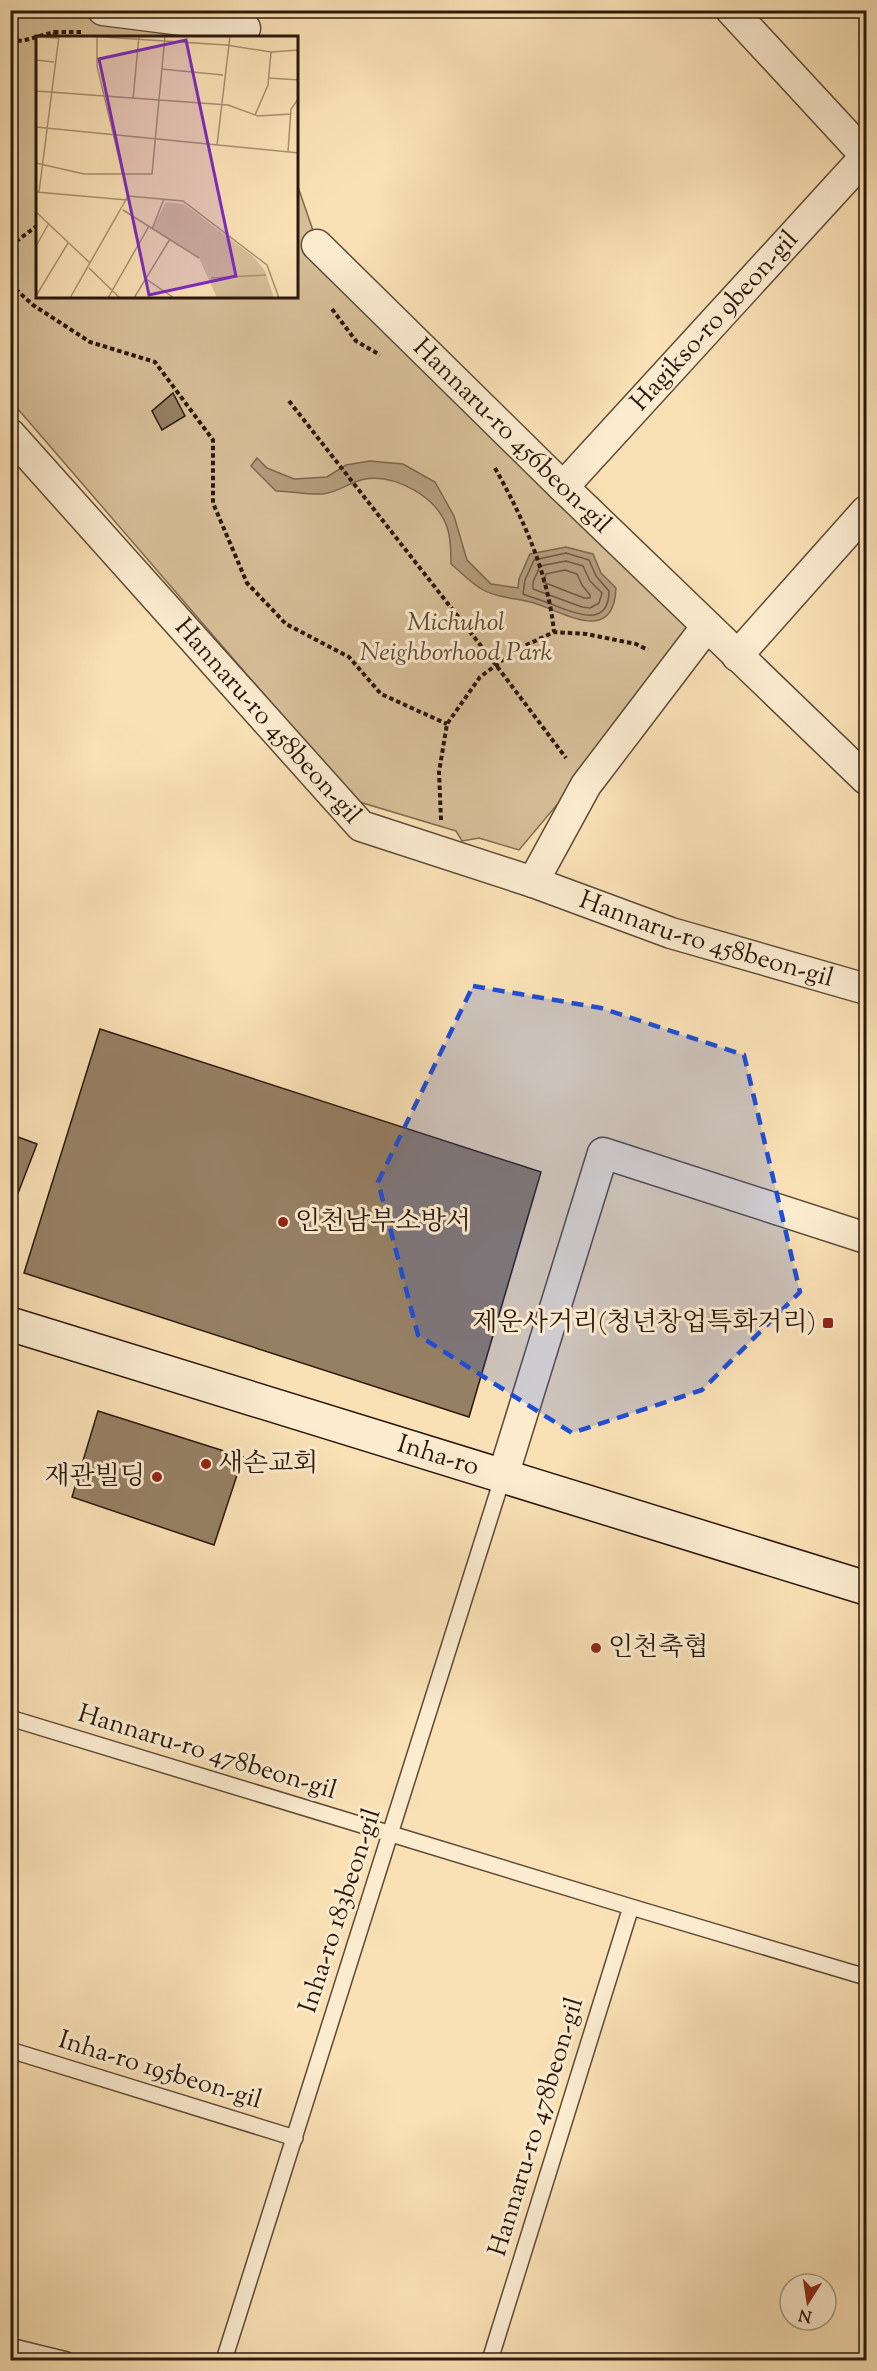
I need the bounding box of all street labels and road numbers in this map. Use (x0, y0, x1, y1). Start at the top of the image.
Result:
street label: Hagikso-ro 9beon-gil (622, 222, 807, 420)
street label: Hannaru-ro 456beon-gil (404, 330, 619, 542)
street label: Hannaru-ro 458beon-gil (165, 611, 370, 833)
street label: Hannaru-ro 458beon-gil (574, 882, 838, 997)
street label: Inha-ro (393, 1426, 484, 1486)
street label: Hannaru-ro 478beon-gil (73, 1696, 341, 1810)
street label: Inha-ro 183beon-gil (290, 1804, 392, 2018)
street label: Hannaru-ro 478beon-gil (480, 1993, 594, 2261)
street label: Inha-ro 195beon-gil (54, 2022, 266, 2120)

